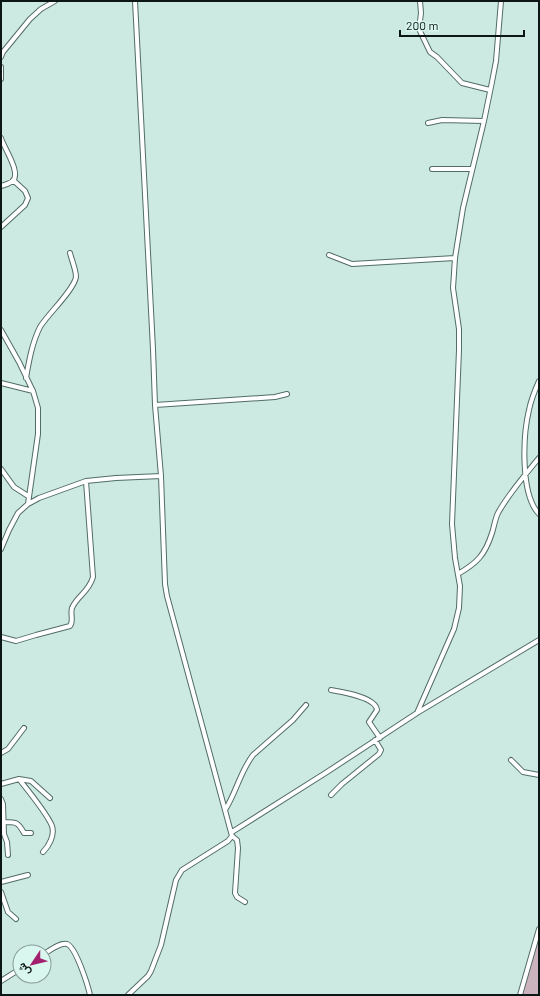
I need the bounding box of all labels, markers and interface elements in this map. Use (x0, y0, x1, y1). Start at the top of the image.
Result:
scale bar (400, 12, 524, 38)
text: 200 m (406, 18, 438, 32)
north arrow (12, 944, 52, 984)
text: ش (14, 960, 33, 979)

